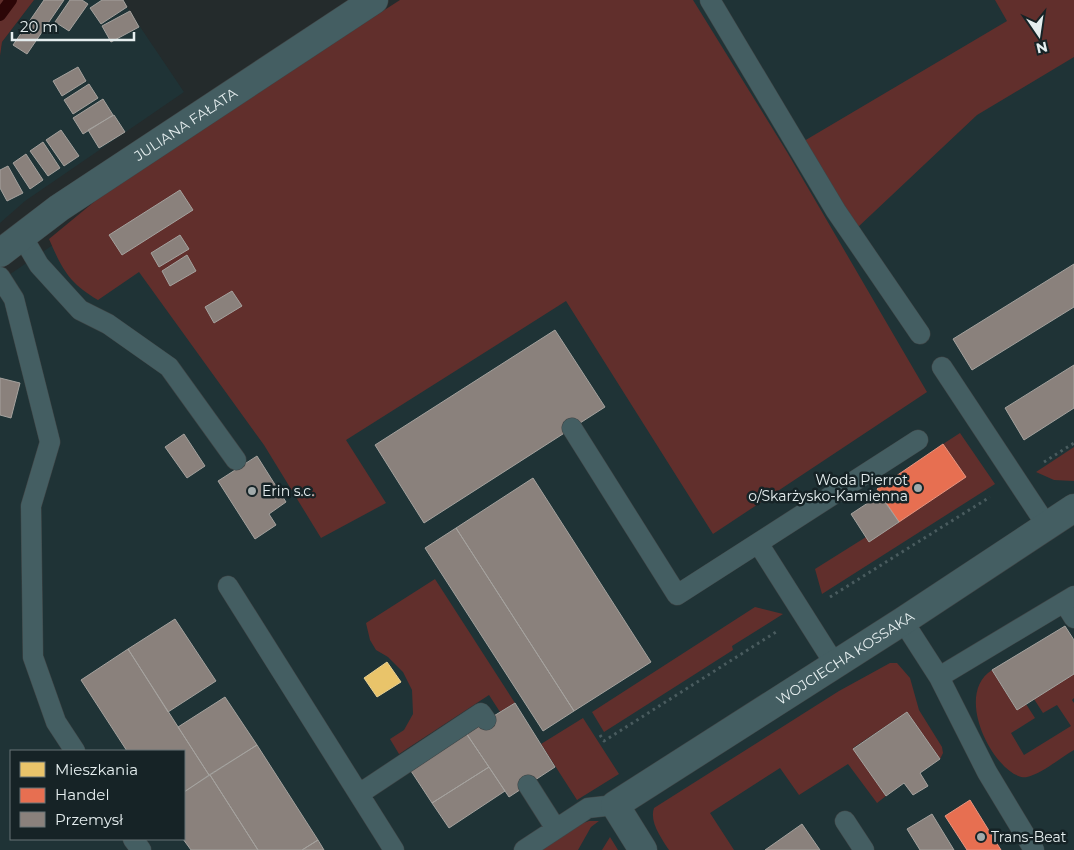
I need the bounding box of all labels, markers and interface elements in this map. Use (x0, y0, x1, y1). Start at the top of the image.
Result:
scale bar (12, 10, 135, 42)
north arrow (1014, 10, 1064, 60)
text: 20 m (20, 17, 58, 36)
text: N (1034, 38, 1049, 58)
street label: JULIANA FAŁATA (130, 83, 241, 165)
place label: Woda Pierrot o/Skarżysko-Kamienna (748, 471, 908, 505)
place label: Erin s.c. (262, 482, 315, 500)
marker: Woda Pierrot o/Skarżysko-Kamienna (912, 482, 924, 494)
marker: Erin s.c. (246, 485, 258, 497)
street label: WOJCIECHA KOSSAKA (773, 607, 918, 709)
legend (10, 750, 185, 840)
text: Mieszkania (55, 760, 138, 779)
text: Handel (55, 785, 109, 804)
text: Przemysł (55, 810, 124, 829)
place label: Trans-Beat (991, 828, 1067, 846)
marker: Trans-Beat (975, 831, 987, 843)

